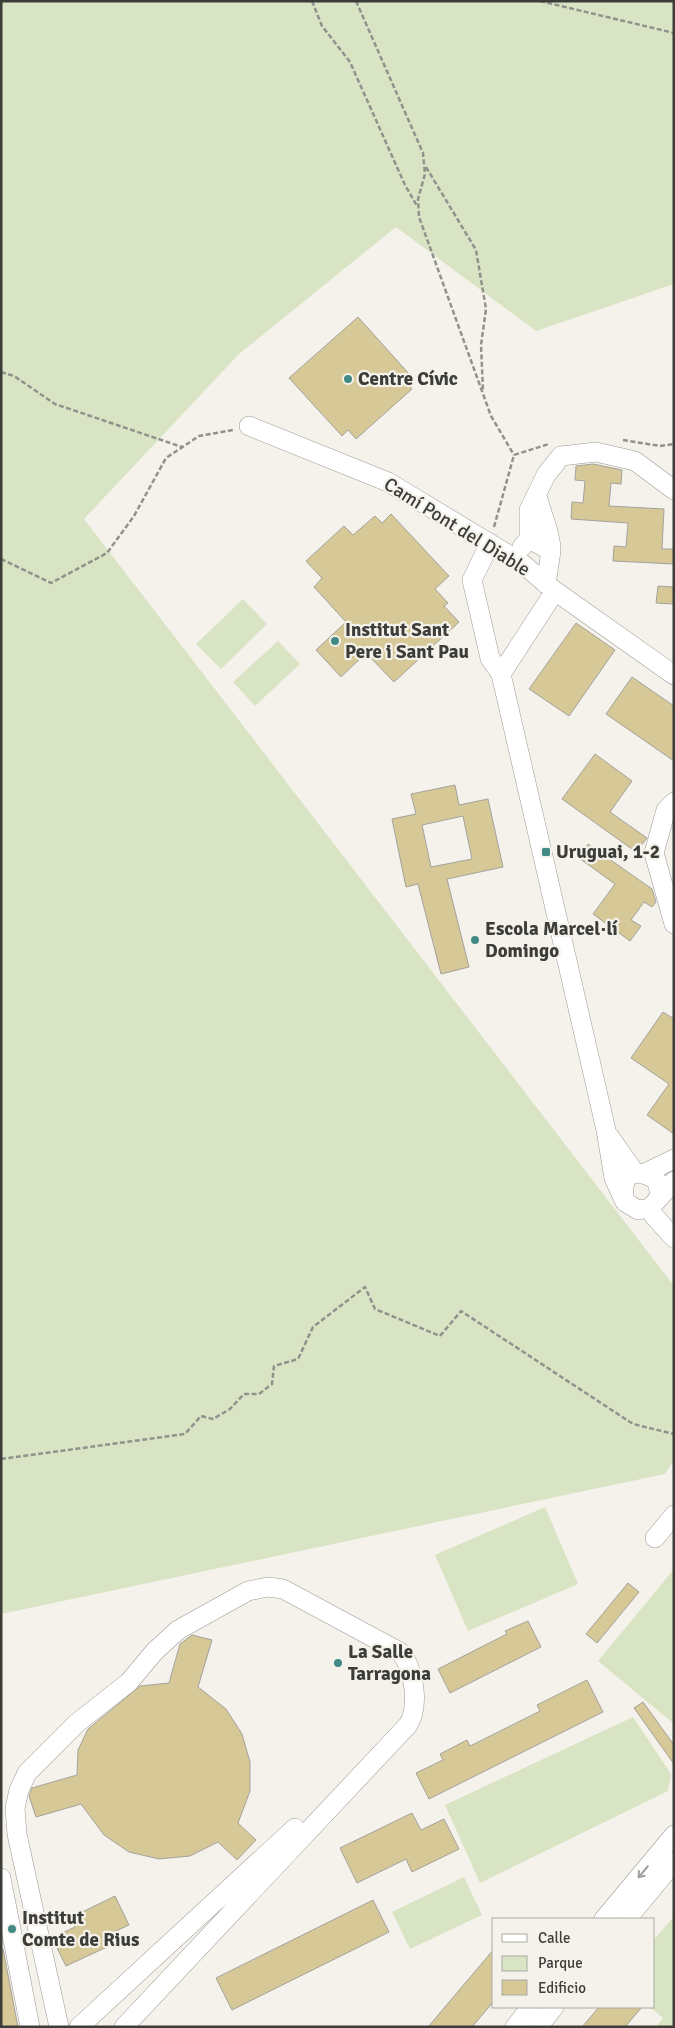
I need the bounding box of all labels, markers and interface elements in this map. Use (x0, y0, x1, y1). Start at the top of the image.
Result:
place label: Centre Cívic (358, 367, 458, 391)
marker: Centre Cívic (342, 373, 354, 385)
street label: Camí Pont del Diable (379, 472, 535, 582)
place label: Institut Sant Pere i Sant Pau (345, 618, 469, 664)
marker: Institut Sant Pere i Sant Pau (329, 635, 341, 647)
place label: Uruguai, 1-2 (556, 840, 660, 864)
marker: Uruguai, 1-2 (540, 846, 552, 858)
place label: Escola Marcel·lí Domingo (485, 917, 618, 963)
marker: Escola Marcel·lí Domingo (469, 934, 481, 946)
place label: La Salle Tarragona (348, 1640, 431, 1686)
marker: La Salle Tarragona (332, 1657, 344, 1669)
one-way arrow (637, 1865, 648, 1878)
place label: Institut Comte de Rius (22, 1906, 139, 1952)
legend (492, 1918, 655, 2008)
marker: Institut Comte de Rius (6, 1923, 18, 1935)
text: Calle (538, 1929, 571, 1947)
text: Parque (538, 1954, 583, 1972)
text: Edificio (538, 1979, 586, 1997)

